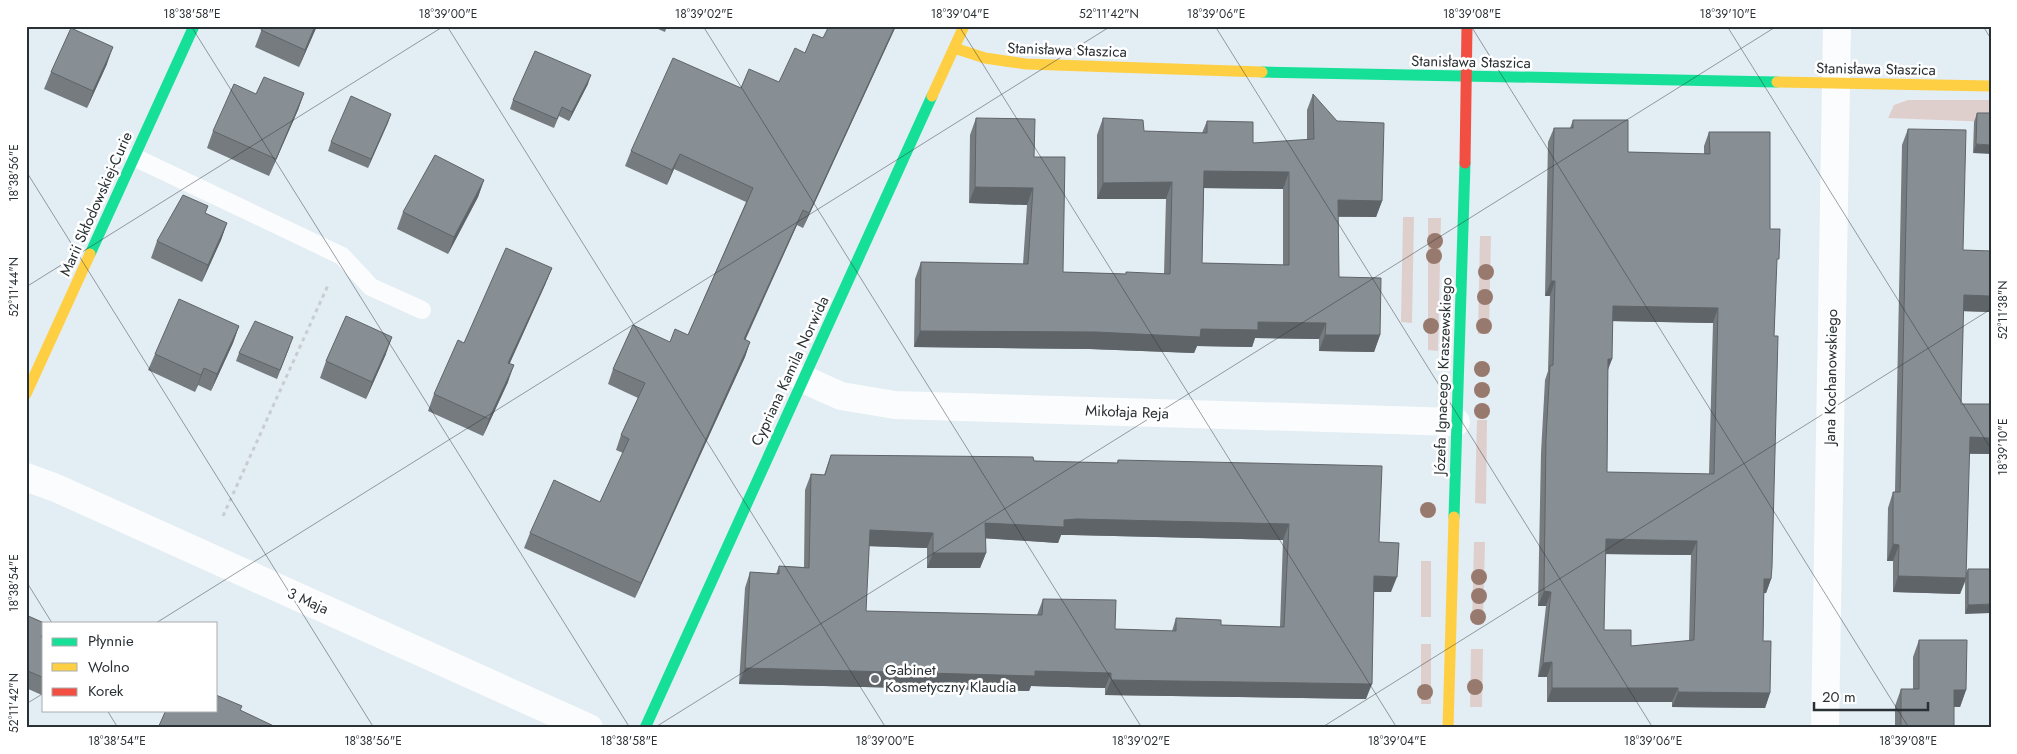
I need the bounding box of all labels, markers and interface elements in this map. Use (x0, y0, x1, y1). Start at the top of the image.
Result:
text: 18°38'58"E (163, 5, 221, 23)
text: 18°39'00"E (419, 5, 477, 23)
text: 18°39'02"E (675, 5, 733, 23)
text: 18°39'04"E (931, 5, 989, 23)
text: 52°11'42"N (1079, 5, 1139, 23)
text: 18°39'06"E (1187, 5, 1245, 23)
text: 18°39'08"E (1443, 5, 1501, 23)
text: 18°39'10"E (1700, 5, 1756, 23)
street label: Stanisława Staszica (1007, 37, 1127, 63)
street label: Stanisława Staszica (1411, 50, 1531, 74)
street label: Stanisława Staszica (1816, 57, 1936, 81)
street label: Marii Skłodowskiej-Curie (54, 128, 138, 280)
text: 18°38'56"E (5, 144, 23, 202)
text: 52°11'44"N (5, 257, 23, 317)
street label: Józefa Ignacego Kraszewskiego (1428, 277, 1457, 477)
text: 52°11'38"N (1994, 280, 2012, 340)
street label: Cypriana Kamila Norwida (746, 292, 834, 450)
street label: Jana Kochanowskiego (1819, 309, 1843, 447)
street label: Mikołaja Reja (1085, 400, 1169, 424)
text: 18°39'10"E (1994, 419, 2012, 475)
text: 18°38'54"E (5, 554, 23, 612)
street label: 3 Maja (284, 582, 332, 620)
legend (42, 622, 218, 712)
text: Płynnie (88, 630, 134, 652)
text: Wolno (88, 656, 129, 678)
place label: Gabinet Kosmetyczny Klaudia (885, 659, 1016, 698)
text: 52°11'42"N (5, 673, 23, 733)
marker: Gabinet Kosmetyczny Klaudia (869, 673, 881, 685)
scale bar (1814, 679, 1928, 711)
text: Korek (88, 680, 124, 702)
text: 20 m (1822, 686, 1856, 708)
text: 18°38'54"E (88, 732, 146, 750)
text: 18°38'56"E (344, 732, 402, 750)
text: 18°38'58"E (600, 732, 658, 750)
text: 18°39'00"E (856, 732, 914, 750)
text: 18°39'02"E (1112, 732, 1170, 750)
text: 18°39'04"E (1368, 732, 1426, 750)
text: 18°39'06"E (1624, 732, 1682, 750)
text: 18°39'08"E (1879, 732, 1937, 750)

